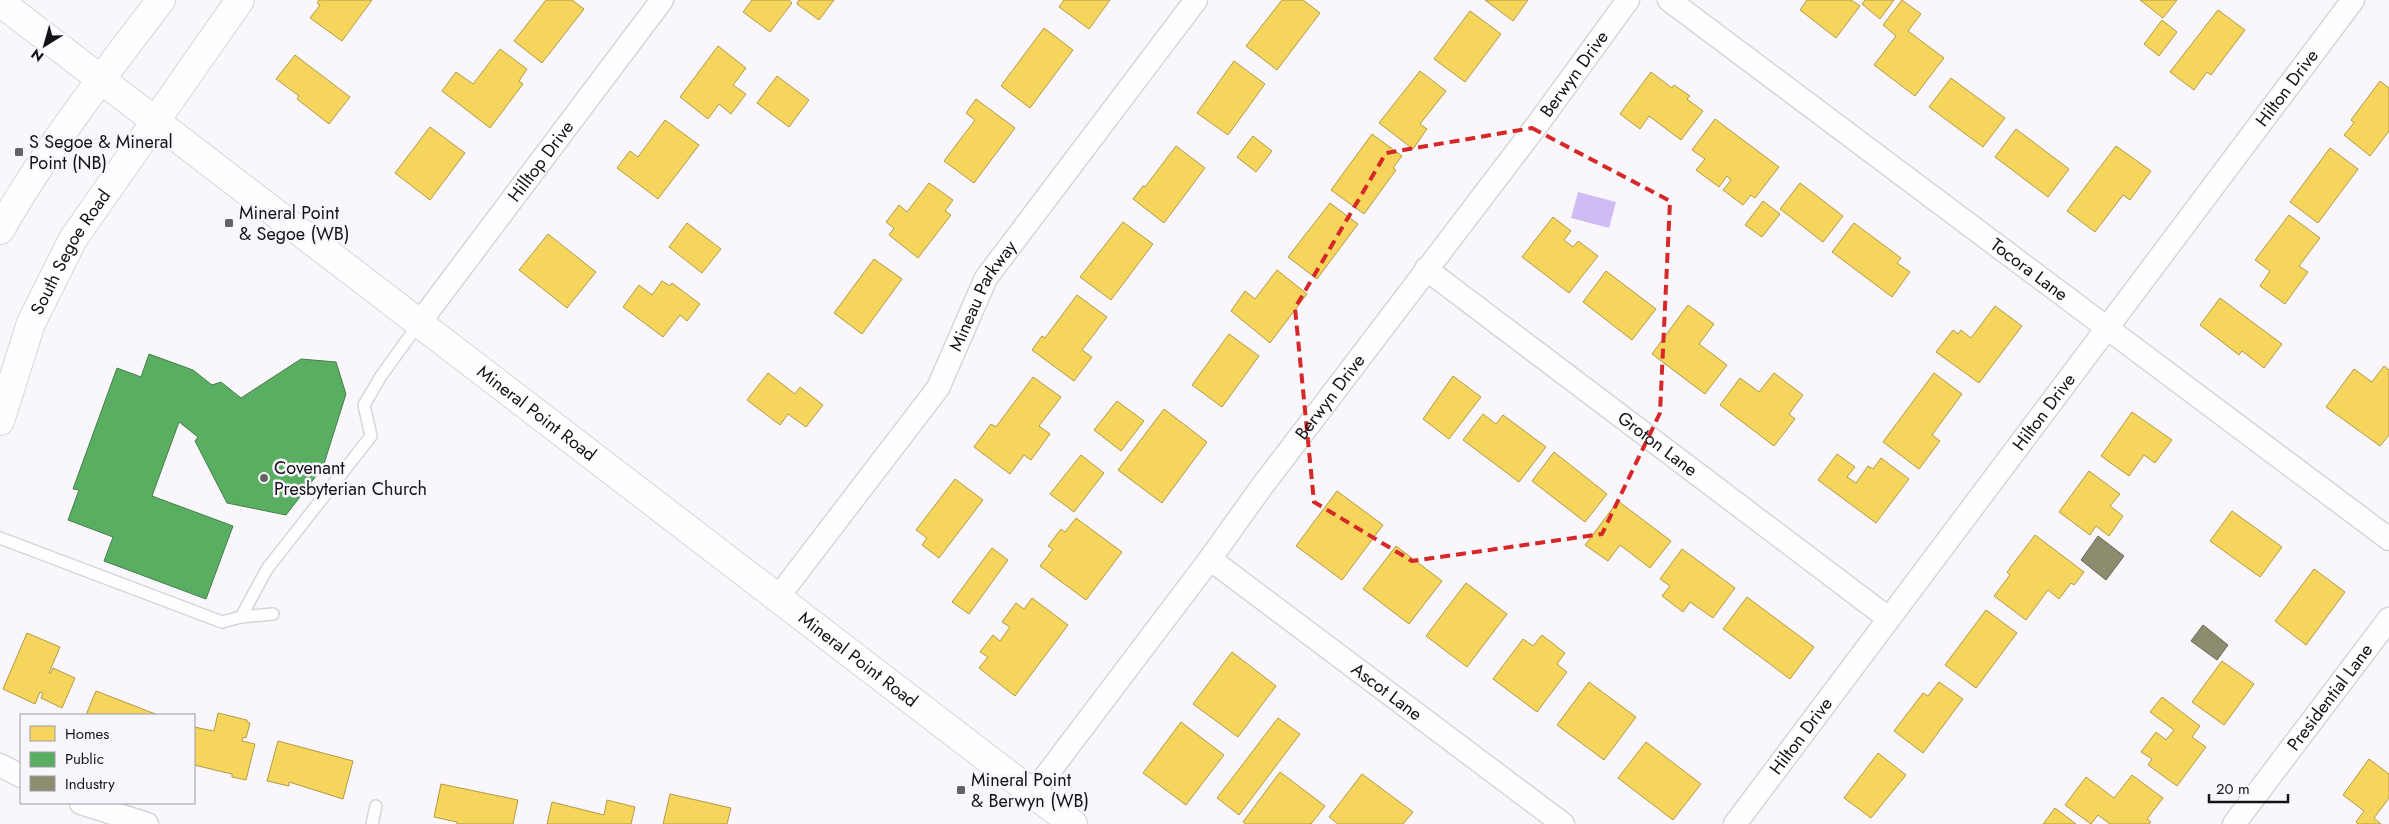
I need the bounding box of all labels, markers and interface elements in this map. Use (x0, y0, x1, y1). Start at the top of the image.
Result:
north arrow (20, 20, 70, 70)
street label: Berwyn Drive (1534, 25, 1615, 123)
text: N (27, 44, 48, 67)
street label: Hilton Drive (2249, 44, 2325, 132)
street label: Hilltop Drive (502, 115, 580, 207)
place label: S Segoe & Mineral Point (NB) (29, 129, 173, 176)
marker: S Segoe & Mineral Point (NB) (13, 146, 25, 158)
street label: South Segoe Road (24, 184, 117, 319)
place label: Mineral Point & Segoe (WB) (239, 200, 349, 247)
marker: Mineral Point & Segoe (WB) (223, 217, 235, 229)
street label: Tocora Lane (1985, 232, 2073, 307)
street label: Mineau Parkway (943, 235, 1023, 355)
street label: Berwyn Drive (1289, 349, 1371, 445)
street label: Mineral Point Road (471, 359, 602, 467)
street label: Hilton Drive (2006, 368, 2082, 456)
street label: Groton Lane (1612, 405, 1703, 483)
place label: Covenant Presbyterian Church (274, 455, 427, 502)
marker: Covenant Presbyterian Church (258, 472, 270, 484)
street label: Mineral Point Road (793, 605, 923, 714)
street label: Presidential Lane (2281, 638, 2379, 756)
street label: Ascot Lane (1346, 656, 1428, 727)
street label: Hilton Drive (1763, 692, 1839, 780)
legend (20, 714, 195, 804)
text: Homes (65, 723, 109, 745)
text: Public (65, 748, 104, 770)
place label: Mineral Point & Berwyn (WB) (971, 767, 1089, 814)
scale bar (2209, 772, 2288, 804)
text: Industry (65, 773, 115, 795)
text: 20 m (2216, 778, 2250, 800)
marker: Mineral Point & Berwyn (WB) (955, 784, 967, 796)

